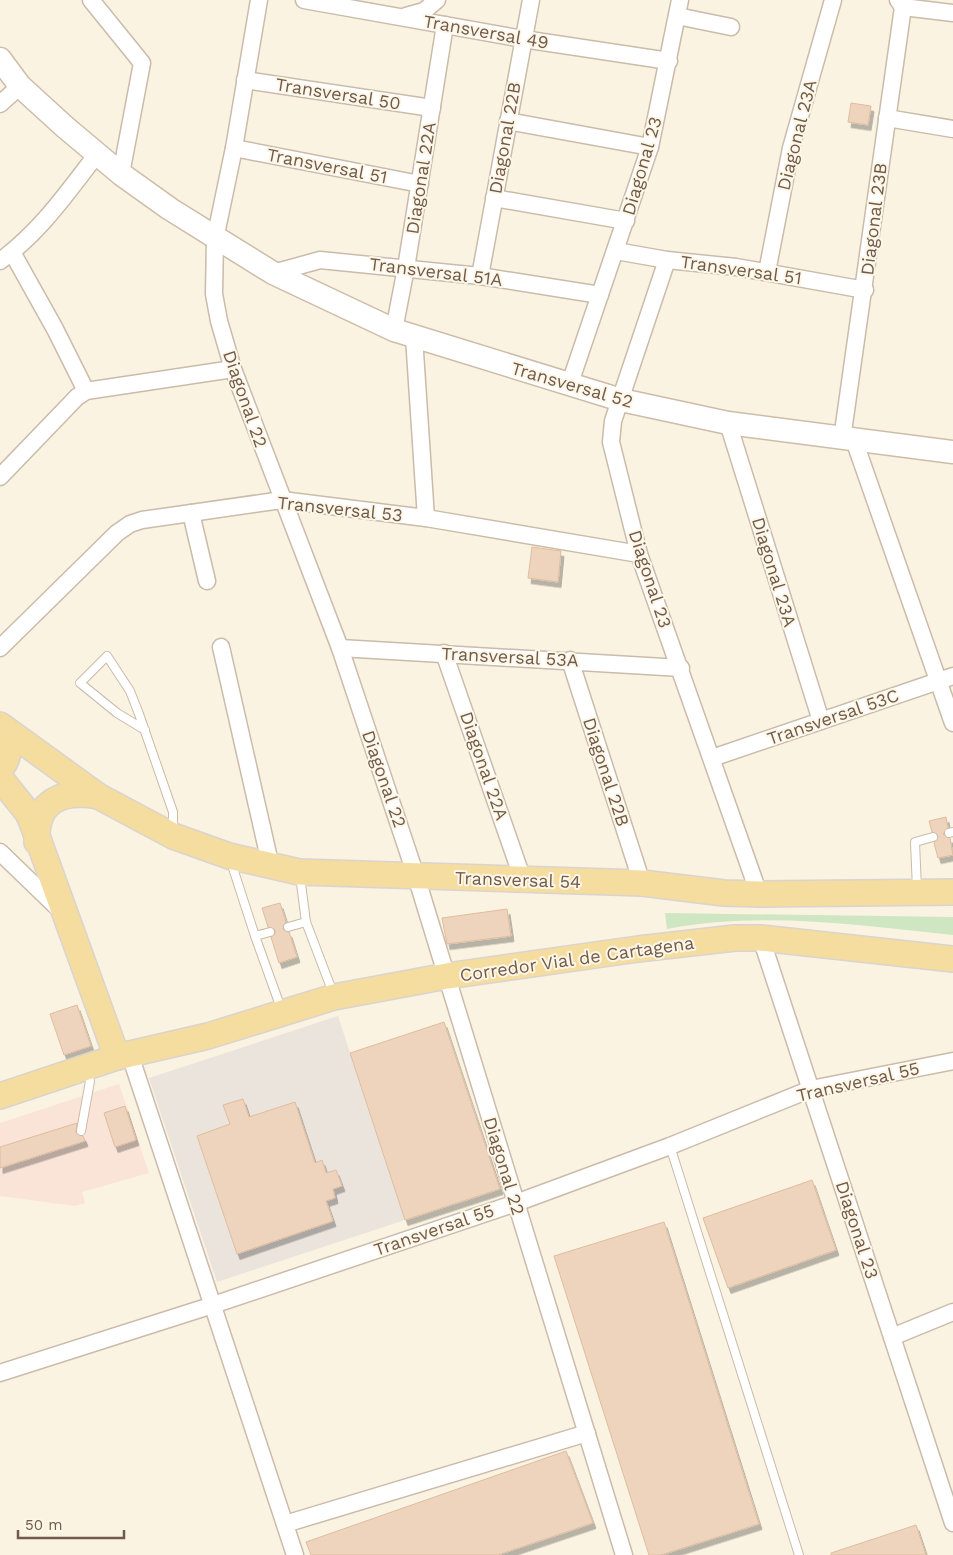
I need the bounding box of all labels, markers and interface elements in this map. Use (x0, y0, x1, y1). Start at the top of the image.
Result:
street label: Transversal 49 (422, 10, 550, 53)
street label: Transversal 50 (274, 73, 402, 114)
street label: Diagonal 23A (773, 77, 820, 192)
street label: Diagonal 22B (484, 80, 525, 196)
street label: Diagonal 23 (617, 114, 666, 218)
street label: Diagonal 22A (401, 120, 440, 236)
street label: Transversal 51 (265, 144, 389, 187)
street label: Diagonal 23B (856, 161, 891, 276)
street label: Transversal 51 (679, 251, 803, 288)
street label: Transversal 51A (368, 253, 504, 290)
street label: Diagonal 22 (219, 347, 272, 450)
street label: Transversal 52 (509, 357, 635, 412)
street label: Transversal 53 (276, 491, 404, 526)
street label: Diagonal 23A (748, 515, 801, 629)
street label: Diagonal 23 (625, 527, 676, 630)
street label: Transversal 53A (441, 642, 579, 671)
street label: Transversal 53C (764, 684, 902, 749)
street label: Diagonal 22A (456, 709, 513, 823)
street label: Diagonal 22B (579, 715, 634, 829)
street label: Diagonal 22 (358, 727, 411, 830)
street label: Transversal 54 (455, 867, 581, 892)
street label: Corredor Vial de Cartagena (458, 932, 695, 985)
street label: Transversal 55 (794, 1057, 921, 1106)
street label: Diagonal 22 (480, 1114, 529, 1217)
street label: Diagonal 23 (832, 1178, 883, 1281)
street label: Transversal 55 (371, 1199, 497, 1260)
scale bar (18, 1508, 124, 1540)
text: 50 m (25, 1516, 62, 1534)

